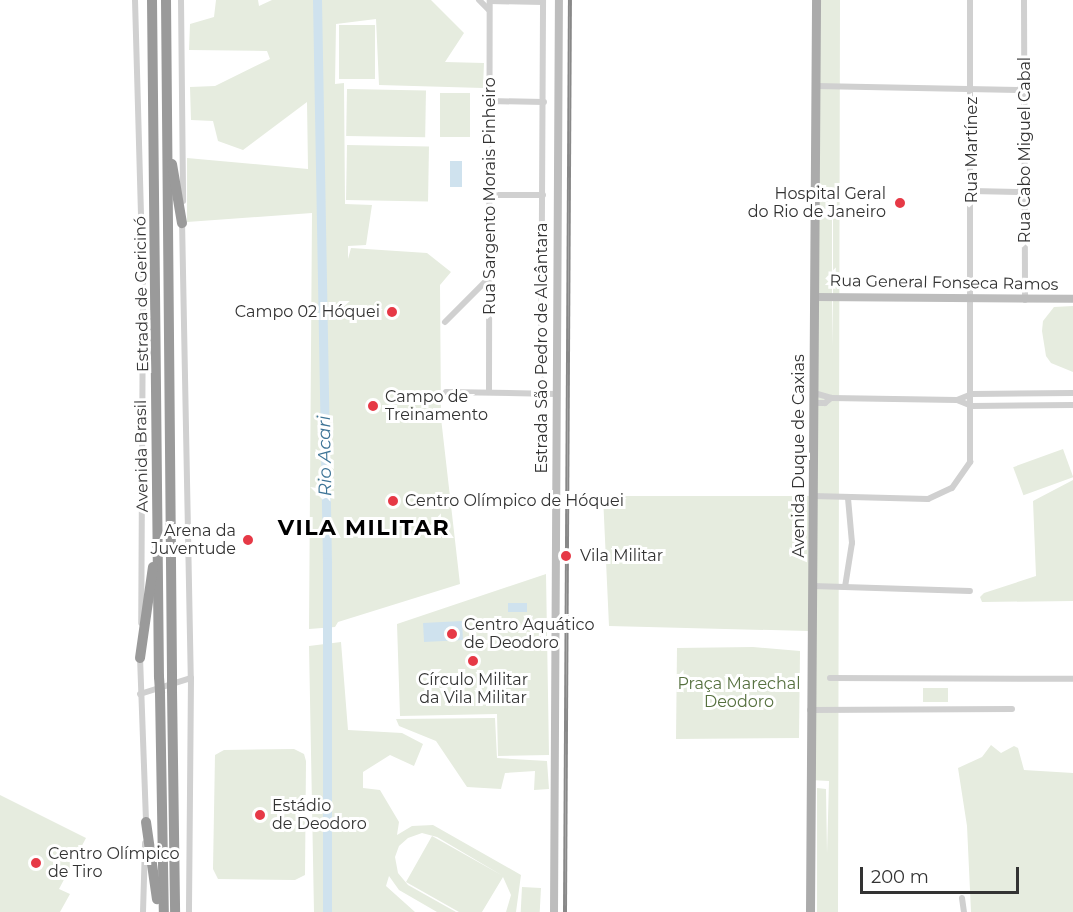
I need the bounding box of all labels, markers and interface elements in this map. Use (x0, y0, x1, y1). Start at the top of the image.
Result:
street label: Rua Cabo Miguel Cabal (1015, 57, 1035, 243)
street label: Rua Sargento Morais Pinheiro (480, 77, 500, 315)
street label: Rua Martínez (962, 97, 982, 203)
place label: Hospital Geral do Rio de Janeiro (748, 184, 886, 222)
marker: Hospital Geral do Rio de Janeiro (891, 194, 909, 212)
street label: Estrada de Gericinó (131, 216, 153, 372)
street label: Estrada São Pedro de Alcântara (532, 223, 552, 473)
street label: Rua General Fonseca Ramos (829, 271, 1059, 295)
place label: Campo 02 Hóquei (235, 302, 380, 322)
marker: Campo 02 Hóquei (385, 305, 399, 319)
street label: Avenida Duque de Caxias (789, 354, 809, 558)
place label: Campo de Treinamento (385, 387, 488, 425)
marker: Campo de Treinamento (366, 399, 380, 413)
street label: Avenida Brasil (131, 400, 153, 512)
water label: Rio Acari (313, 415, 337, 497)
place label: Centro Olímpico de Hóquei (405, 491, 624, 511)
marker: Centro Olímpico de Hóquei (386, 494, 400, 508)
district label: VILA MILITAR (278, 515, 450, 541)
place label: Arena da Juventude (151, 521, 236, 559)
marker: Arena da Juventude (241, 533, 255, 547)
place label: Vila Militar (580, 546, 663, 566)
marker: Vila Militar (557, 547, 575, 565)
place label: Centro Aquático de Deodoro (464, 615, 595, 653)
marker: Centro Aquático de Deodoro (445, 627, 459, 641)
marker: Círculo Militar da Vila Militar (466, 654, 480, 668)
place label: Círculo Militar da Vila Militar (418, 670, 528, 708)
park label: Praça Marechal Deodoro (677, 674, 801, 712)
place label: Estádio de Deodoro (272, 796, 367, 834)
marker: Estádio de Deodoro (253, 808, 267, 822)
place label: Centro Olímpico de Tiro (48, 844, 179, 882)
scale bar (863, 855, 1022, 893)
marker: Centro Olímpico de Tiro (29, 856, 43, 870)
text: 200 m (871, 866, 929, 888)

